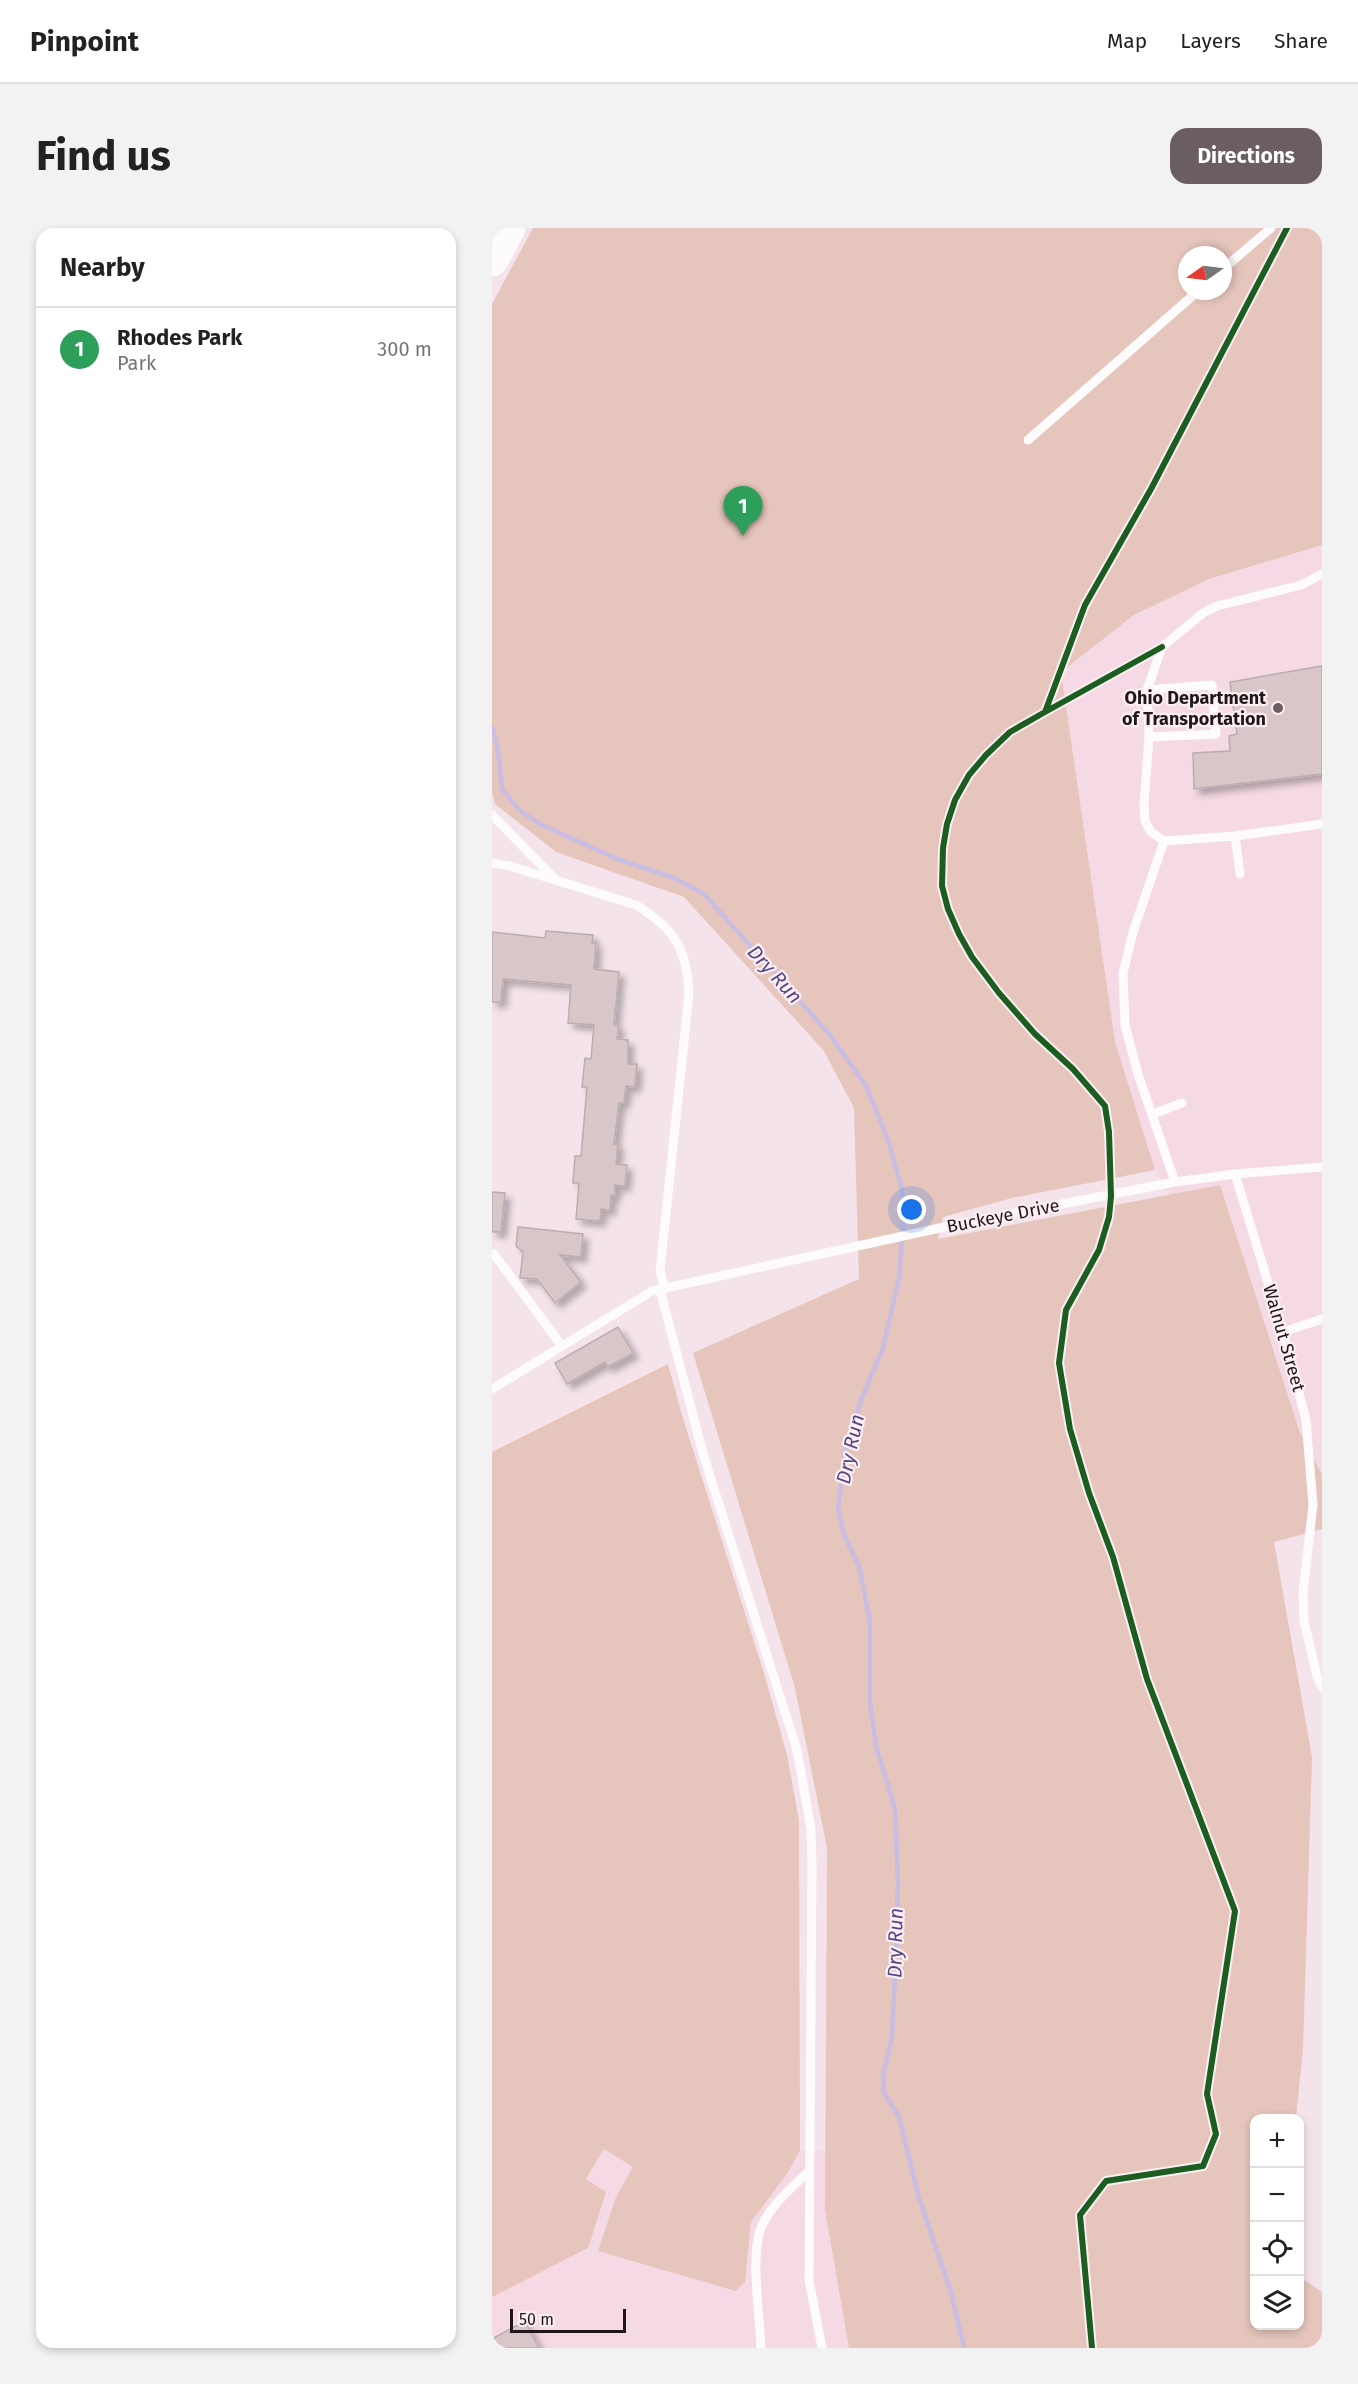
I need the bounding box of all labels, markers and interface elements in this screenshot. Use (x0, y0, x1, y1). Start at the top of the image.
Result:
text: Pinpoint (30, 25, 139, 58)
text: Map (1107, 28, 1147, 54)
text: Layers (1180, 28, 1241, 54)
text: Share (1274, 28, 1328, 54)
button: Directions (1170, 128, 1322, 184)
text: Find us (36, 131, 171, 181)
north arrow (1178, 246, 1232, 300)
text: Nearby (60, 252, 145, 283)
text: Rhodes Park (117, 324, 242, 351)
text: 1 (75, 337, 84, 361)
text: 300 m (377, 337, 432, 361)
text: Park (117, 351, 156, 375)
pin: 1 (724, 486, 762, 536)
place label: Ohio Department of Transportation (1122, 687, 1267, 730)
marker: Ohio Department of Transportation (1271, 701, 1285, 715)
water label: Dry Run (743, 940, 807, 1008)
street label: Buckeye Drive (945, 1194, 1061, 1238)
your location (897, 1195, 926, 1224)
street label: Walnut Street (1258, 1282, 1310, 1395)
water label: Dry Run (831, 1412, 869, 1486)
water label: Dry Run (882, 1908, 908, 1978)
map controls (1250, 2114, 1304, 2330)
button: + (1250, 2114, 1304, 2168)
button: − (1250, 2168, 1304, 2222)
button: locate (1250, 2222, 1304, 2276)
button: layers (1250, 2276, 1304, 2330)
scale bar (510, 2306, 626, 2334)
text: 50 m (519, 2310, 554, 2329)

